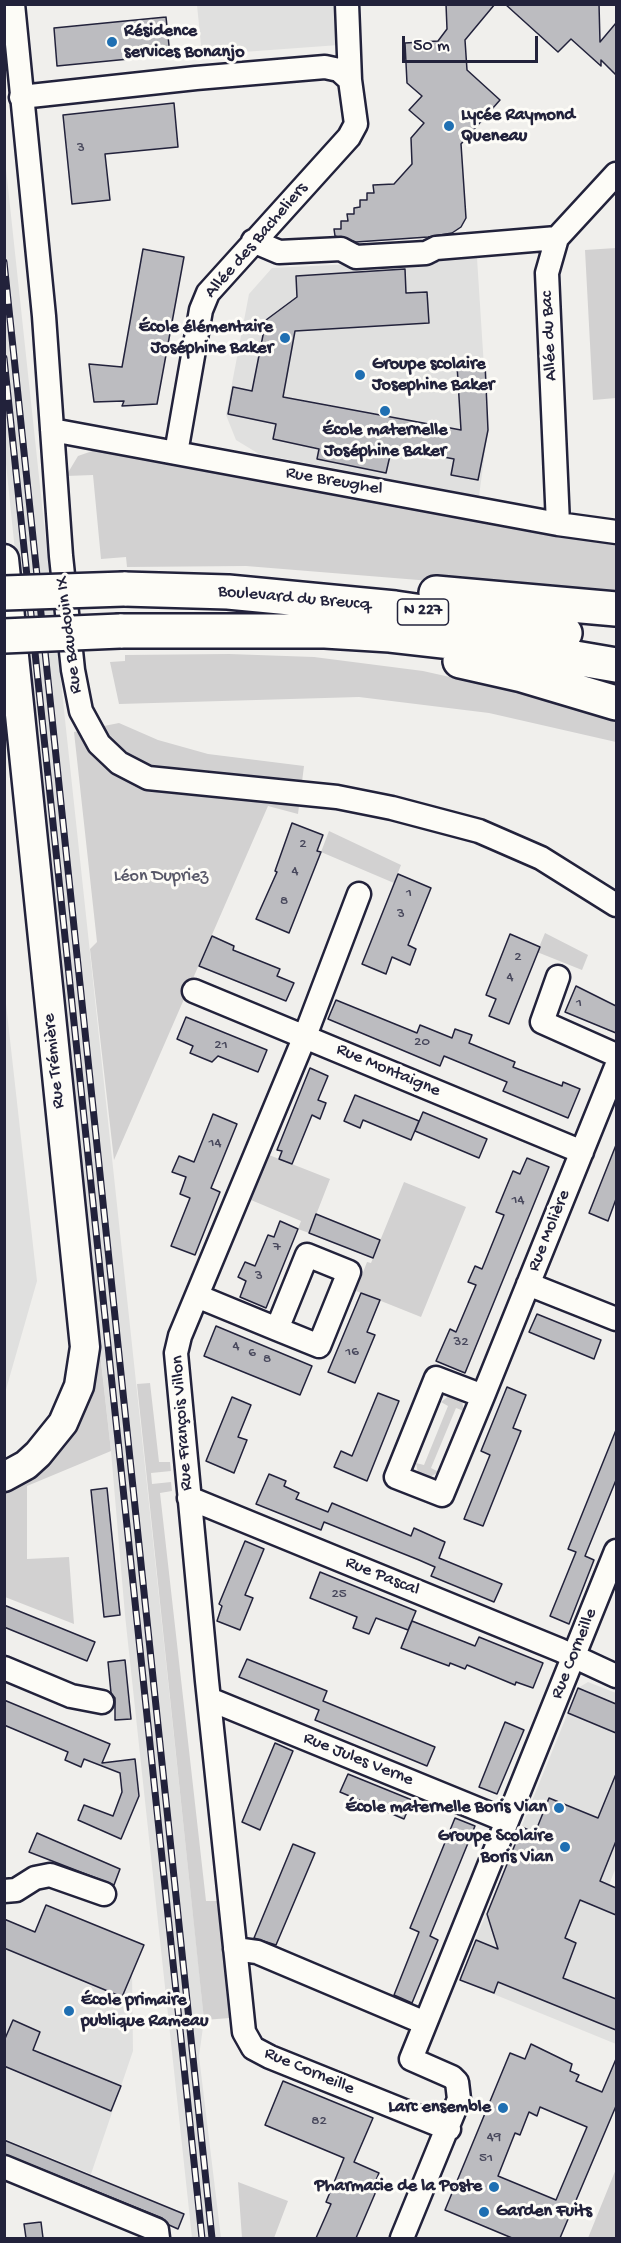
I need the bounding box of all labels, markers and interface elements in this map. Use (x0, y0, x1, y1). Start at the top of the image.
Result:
place label: Résidence services Bonanjo (124, 21, 245, 63)
scale bar (405, 24, 542, 62)
marker: Résidence services Bonanjo (105, 35, 119, 49)
text: 50 m (413, 36, 450, 57)
place label: Lycée Raymond Queneau (461, 105, 575, 148)
marker: Lycée Raymond Queneau (442, 119, 456, 133)
house number: 3 (77, 140, 85, 158)
street label: Allée des Bacheliers (201, 179, 313, 303)
street label: Allée du Bac (537, 291, 563, 381)
place label: École élémentaire Joséphine Baker (139, 317, 273, 360)
marker: École élémentaire Joséphine Baker (278, 331, 292, 345)
place label: Groupe scolaire Josephine Baker (372, 354, 494, 397)
marker: Groupe scolaire Josephine Baker (353, 368, 367, 382)
marker: École maternelle Joséphine Baker (378, 404, 392, 418)
place label: École maternelle Joséphine Baker (322, 420, 448, 462)
street label: Rue Breughel (284, 463, 384, 501)
street label: Rue Baudouin IX (52, 575, 88, 695)
street label: Boulevard du Breucq (217, 582, 371, 616)
road number: N 227 (398, 599, 448, 625)
house number: 2 (299, 836, 307, 854)
house number: 4 (291, 863, 299, 881)
park label: Léon Dupriez (114, 866, 208, 888)
house number: 1 (406, 885, 412, 903)
house number: 8 (280, 893, 288, 911)
house number: 3 (397, 906, 405, 924)
house number: 2 (514, 949, 522, 967)
house number: 4 (506, 969, 514, 987)
house number: 1 (576, 995, 582, 1013)
street label: Rue Trémière (39, 1012, 71, 1110)
house number: 20 (414, 1034, 430, 1052)
house number: 21 (214, 1037, 228, 1055)
street label: Rue Montaigne (333, 1039, 443, 1103)
house number: 14 (208, 1135, 222, 1153)
street label: Rue Molière (524, 1187, 576, 1275)
house number: 14 (511, 1192, 525, 1210)
house number: 7 (273, 1239, 281, 1257)
house number: 3 (255, 1268, 263, 1286)
house number: 32 (453, 1334, 469, 1352)
house number: 4 (232, 1338, 240, 1356)
house number: 16 (345, 1344, 359, 1362)
house number: 6 (248, 1345, 256, 1363)
house number: 8 (263, 1351, 271, 1369)
street label: Rue François Villon (167, 1355, 199, 1491)
street label: Rue Pascal (342, 1552, 422, 1602)
house number: 25 (331, 1586, 347, 1604)
street label: Rue Corneille (547, 1606, 603, 1702)
street label: Rue Jules Verne (300, 1728, 416, 1792)
place label: École maternelle Boris Vian (346, 1797, 547, 1819)
marker: École maternelle Boris Vian (552, 1801, 566, 1815)
place label: Groupe Scolaire Boris Vian (438, 1826, 553, 1868)
marker: Groupe Scolaire Boris Vian (558, 1840, 572, 1854)
place label: École primaire publique Rameau (81, 1990, 208, 2032)
marker: École primaire publique Rameau (62, 2004, 76, 2018)
street label: Rue Corneille (261, 2043, 357, 2101)
place label: Larc ensemble (388, 2097, 491, 2119)
marker: Larc ensemble (496, 2101, 510, 2115)
house number: 82 (311, 2113, 327, 2131)
house number: 49 (487, 2129, 501, 2147)
house number: 51 (479, 2150, 493, 2168)
place label: Pharmacie de la Poste (315, 2176, 482, 2198)
marker: Pharmacie de la Poste (487, 2180, 501, 2194)
place label: Garden Fuits (496, 2201, 592, 2223)
marker: Garden Fuits (477, 2205, 491, 2219)

